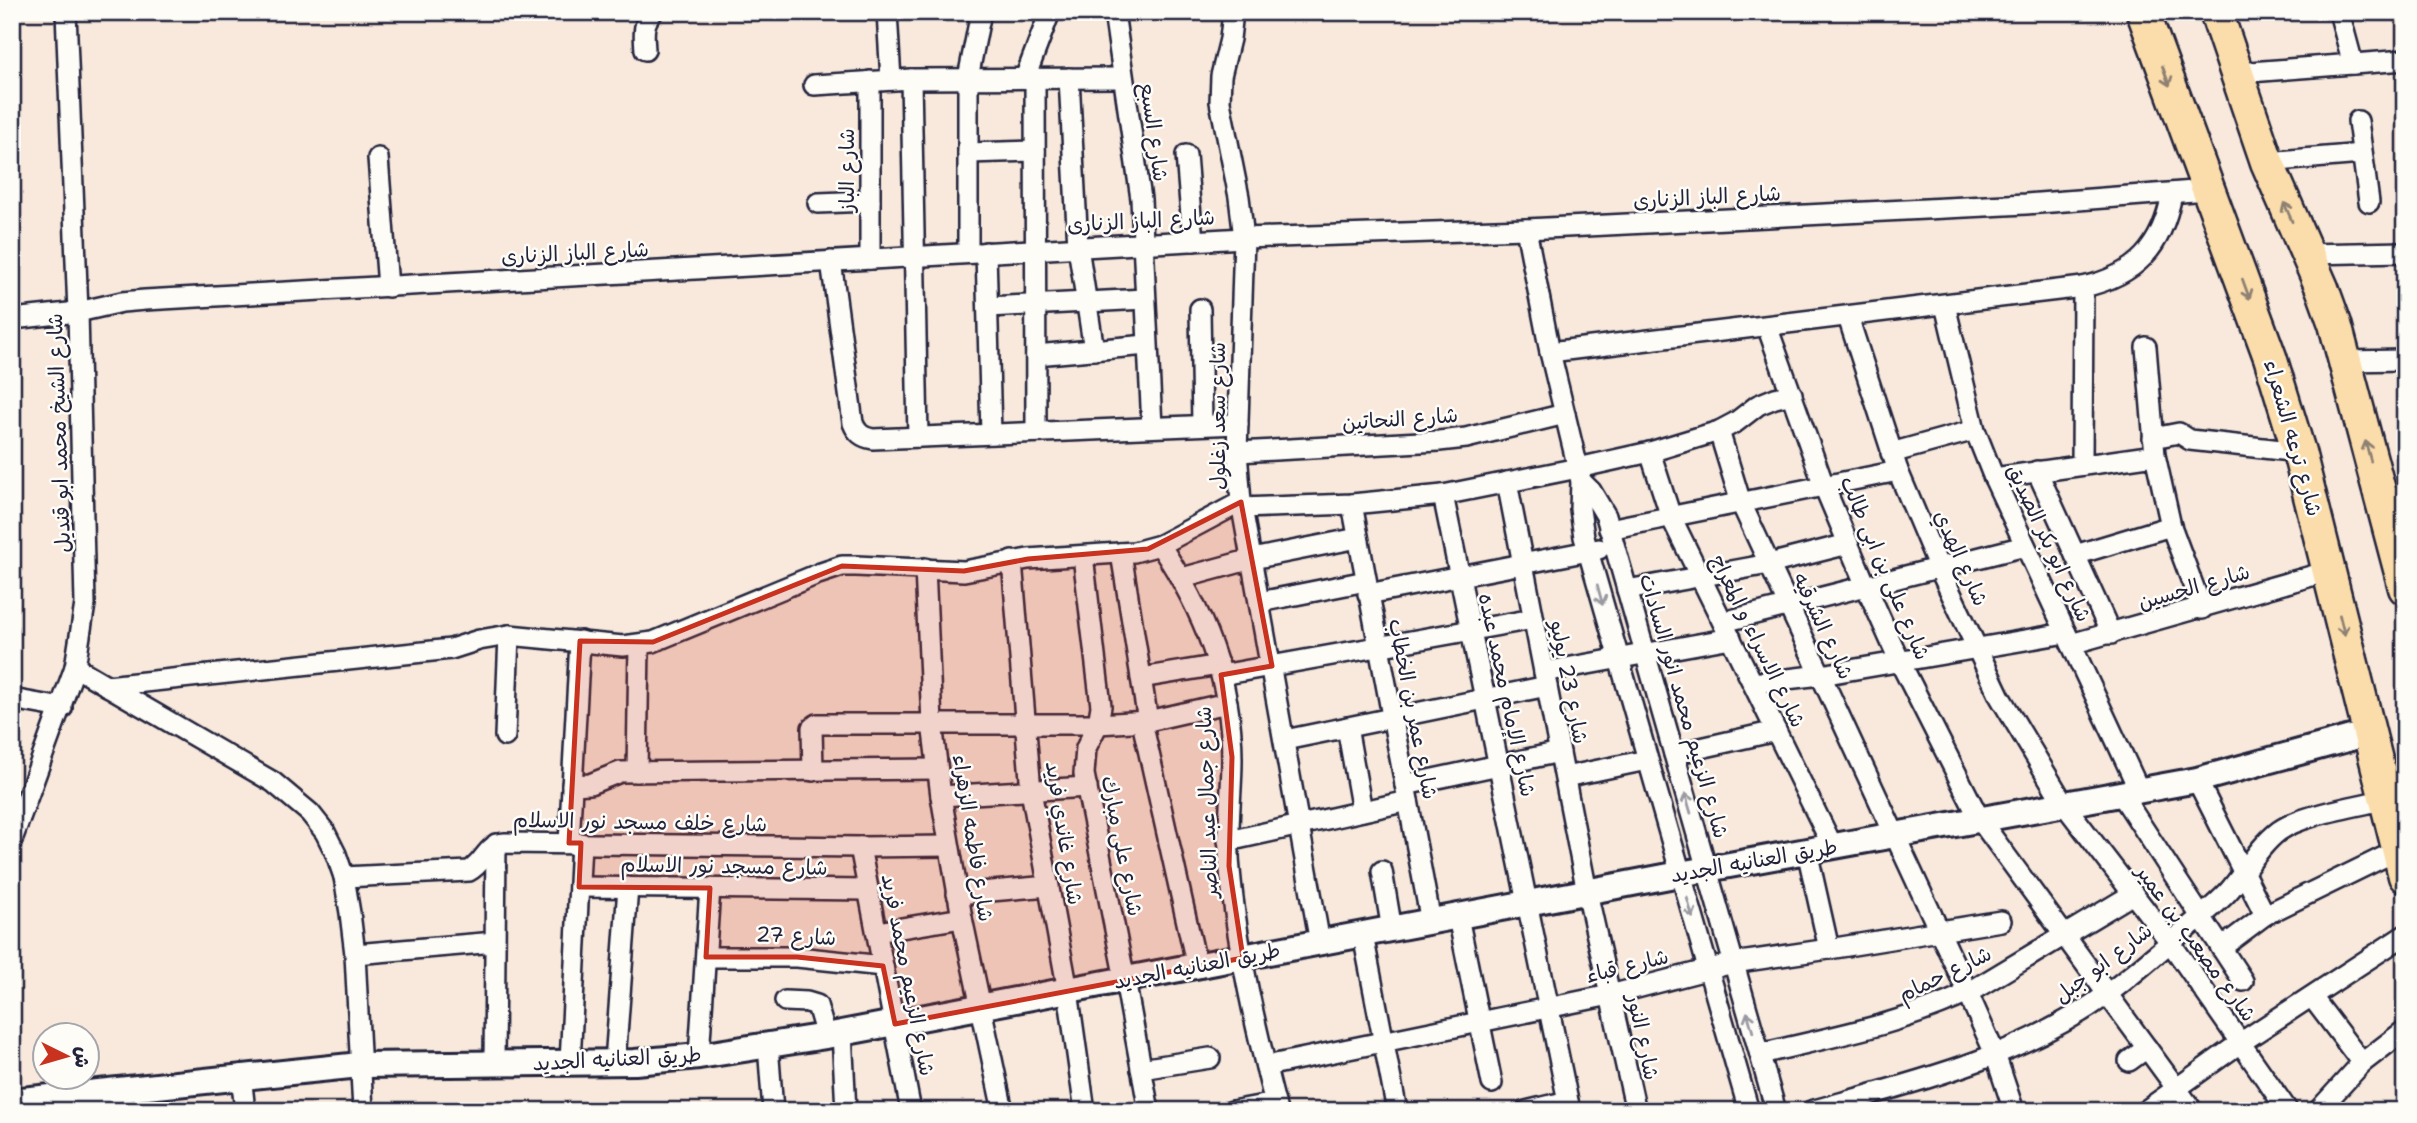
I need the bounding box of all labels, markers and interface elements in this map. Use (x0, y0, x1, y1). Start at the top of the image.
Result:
one-way arrow (2161, 65, 2173, 87)
street label: شارع السبع (1132, 81, 1175, 183)
street label: شارع الباز (833, 128, 862, 214)
street label: شارع الباز الزنارى (1632, 179, 1782, 216)
one-way arrow (2281, 202, 2294, 224)
street label: شارع الباز الزنارى (1066, 203, 1216, 240)
street label: شارع الباز الزنارى (500, 235, 650, 272)
one-way arrow (2240, 278, 2253, 300)
street label: شارع الشيخ محمد ابو قنديل (41, 313, 78, 553)
street label: شارع سعد زغلول (1204, 342, 1233, 490)
street label: شارع ترعه الشعراء (2256, 356, 2329, 520)
street label: شارع النحاتين (1341, 401, 1459, 438)
one-way arrow (2361, 440, 2374, 462)
street label: شارع ابو بكر الصديق (1999, 460, 2098, 627)
street label: شارع على بن ابى طالب (1833, 472, 1936, 665)
street label: شارع الهدي (1926, 506, 1995, 611)
street label: شارع الاسراء و المعراج (1703, 550, 1812, 733)
street label: شارع الحسين (2135, 558, 2253, 617)
street label: شارع الشرقيه (1785, 568, 1860, 684)
street label: شارع الزعيم محمد انور السادات (1631, 570, 1735, 842)
one-way arrow (1595, 584, 1608, 606)
street label: شارع الإمام محمد عبده (1470, 591, 1542, 800)
one-way arrow (2336, 614, 2349, 636)
street label: شارع عمر بن الخطاب (1381, 616, 1444, 802)
street label: شارع 23 يوليو (1542, 617, 1595, 746)
street label: شارع جمال عبد الناصر (1190, 706, 1225, 900)
street label: شارع فاطمه الزهراء (945, 752, 1000, 924)
street label: شارع غاندي فريد (1038, 759, 1089, 907)
street label: شارع على مبارك (1094, 773, 1149, 919)
one-way arrow (1680, 792, 1693, 814)
street label: شارع خلف مسجد نور الاسلام (512, 806, 767, 840)
street label: طريق العنانيه الجديد (1668, 833, 1840, 889)
street label: شارع مسجد نور الاسلام (620, 850, 828, 884)
street label: شارع مصعب بن عمير (2127, 857, 2263, 1028)
street label: شارع الزعيم محمد فريد (873, 872, 941, 1079)
one-way arrow (1685, 897, 1698, 919)
street label: شارع ابو جبل (2048, 917, 2159, 1010)
street label: شارع 27 (755, 920, 837, 953)
street label: طريق العنانيه الجديد (1111, 936, 1283, 996)
street label: شارع حمام (1894, 939, 1997, 1010)
street label: شارع قباء (1583, 942, 1672, 991)
street label: شارع النور (1619, 989, 1666, 1083)
one-way arrow (1743, 1011, 1756, 1033)
north arrow (32, 1021, 102, 1092)
street label: طريق العنانيه الجديد (532, 1041, 702, 1077)
text: ش (69, 1046, 96, 1069)

